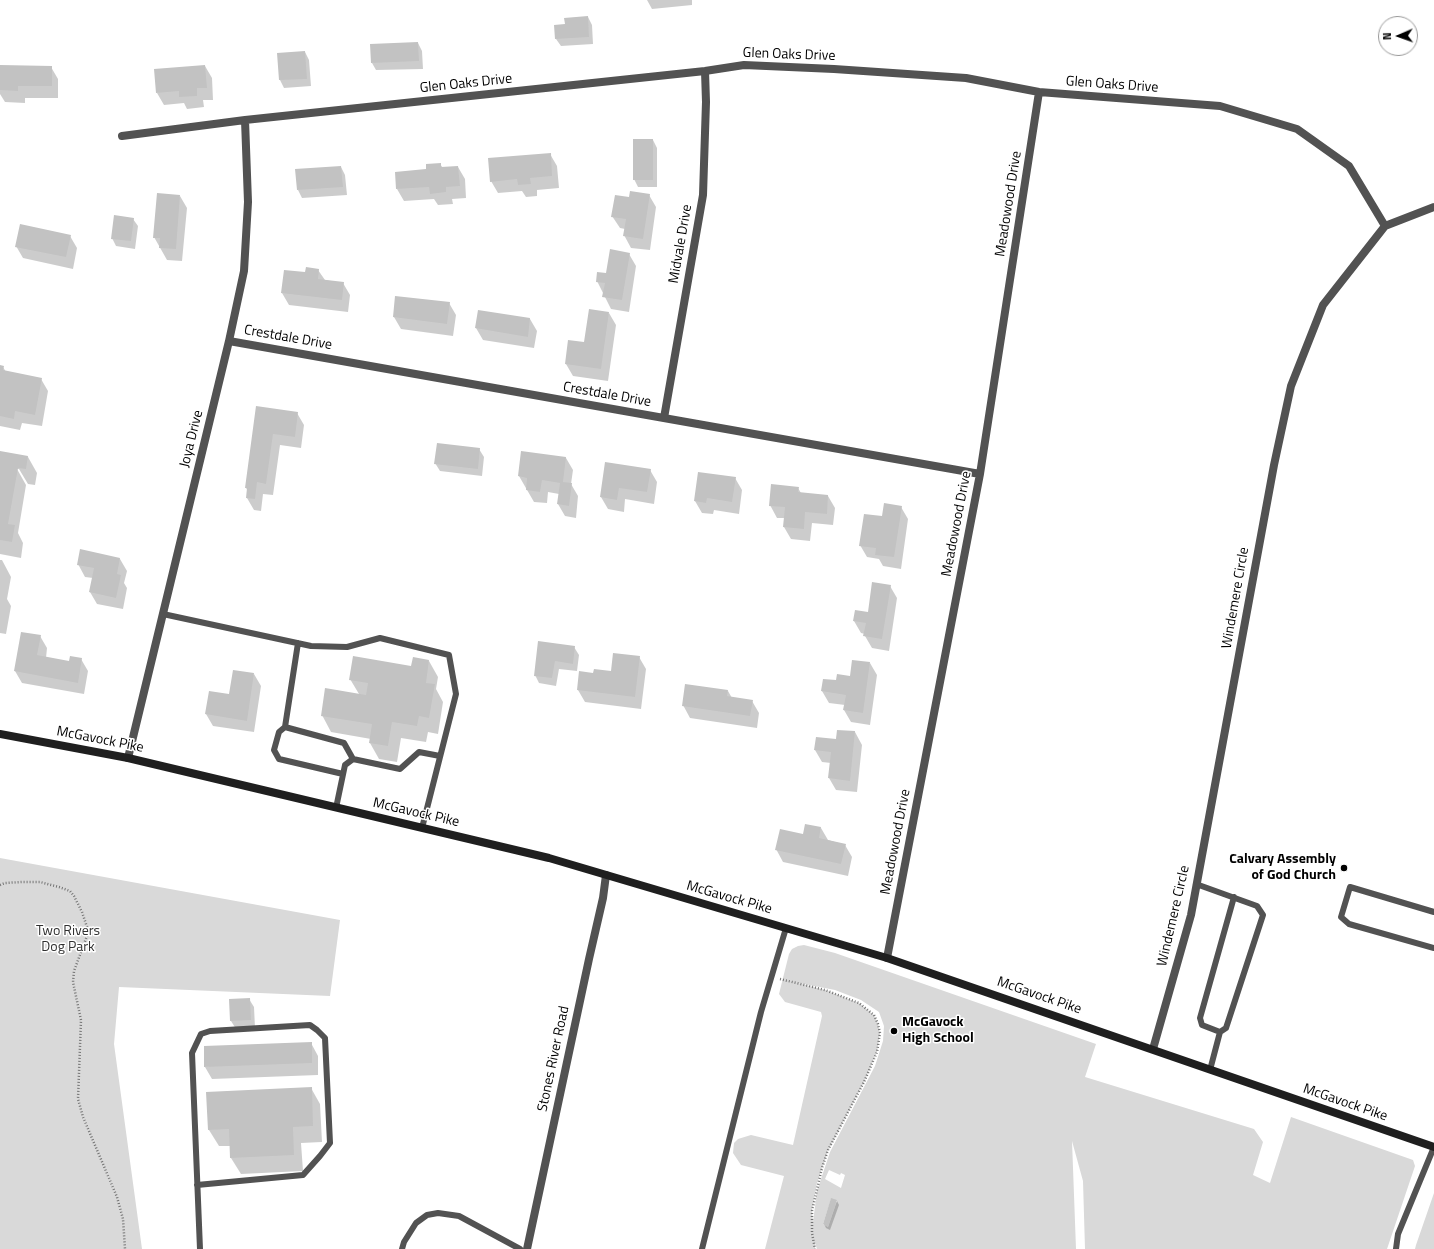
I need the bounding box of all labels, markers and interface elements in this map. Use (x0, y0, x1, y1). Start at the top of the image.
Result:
north arrow (1378, 16, 1418, 56)
text: N (1379, 32, 1395, 40)
street label: Glen Oaks Drive (742, 45, 836, 65)
street label: Glen Oaks Drive (419, 71, 513, 97)
street label: Glen Oaks Drive (1065, 73, 1159, 97)
street label: Meadowood Drive (992, 150, 1026, 258)
street label: Midvale Drive (666, 203, 696, 285)
street label: Crestdale Drive (243, 322, 333, 354)
street label: Crestdale Drive (562, 379, 652, 411)
street label: Joya Drive (177, 409, 207, 469)
street label: Meadowood Drive (939, 470, 975, 578)
street label: Windemere Circle (1219, 546, 1253, 650)
street label: McGavock Pike (55, 723, 145, 757)
street label: Meadowood Drive (878, 788, 914, 896)
street label: McGavock Pike (371, 795, 461, 831)
place label: Calvary Assembly of God Church (1229, 852, 1336, 884)
marker: Calvary Assembly of God Church (1339, 863, 1349, 873)
street label: Windemere Circle (1154, 864, 1194, 968)
street label: McGavock Pike (684, 878, 774, 918)
park label: Two Rivers Dog Park (36, 924, 100, 956)
street label: McGavock Pike (995, 974, 1083, 1018)
street label: Stones River Road (535, 1005, 573, 1113)
place label: McGavock High School (902, 1015, 974, 1048)
marker: McGavock High School (889, 1026, 899, 1036)
street label: McGavock Pike (1301, 1081, 1389, 1125)

